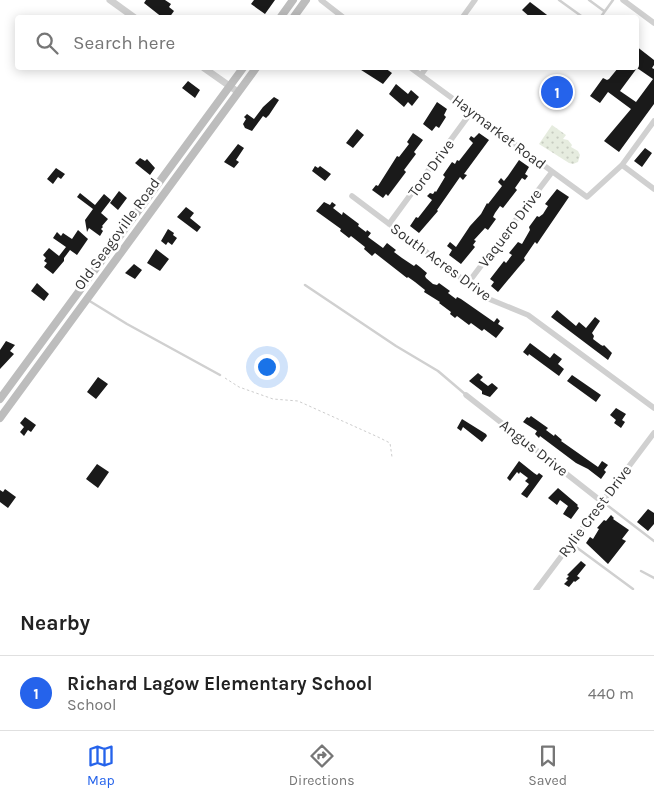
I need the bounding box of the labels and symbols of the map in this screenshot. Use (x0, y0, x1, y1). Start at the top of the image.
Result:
pin: 1 (541, 73, 573, 111)
street label: Haymarket Road (449, 91, 549, 173)
street label: Toro Drive (404, 136, 458, 200)
street label: Old Seagoville Road (70, 174, 164, 294)
street label: Vaquero Drive (475, 185, 545, 271)
street label: South Acres Drive (387, 219, 495, 305)
your location (254, 354, 280, 380)
street label: Angus Drive (496, 416, 572, 480)
street label: Rylie Crest Drive (555, 461, 635, 561)

